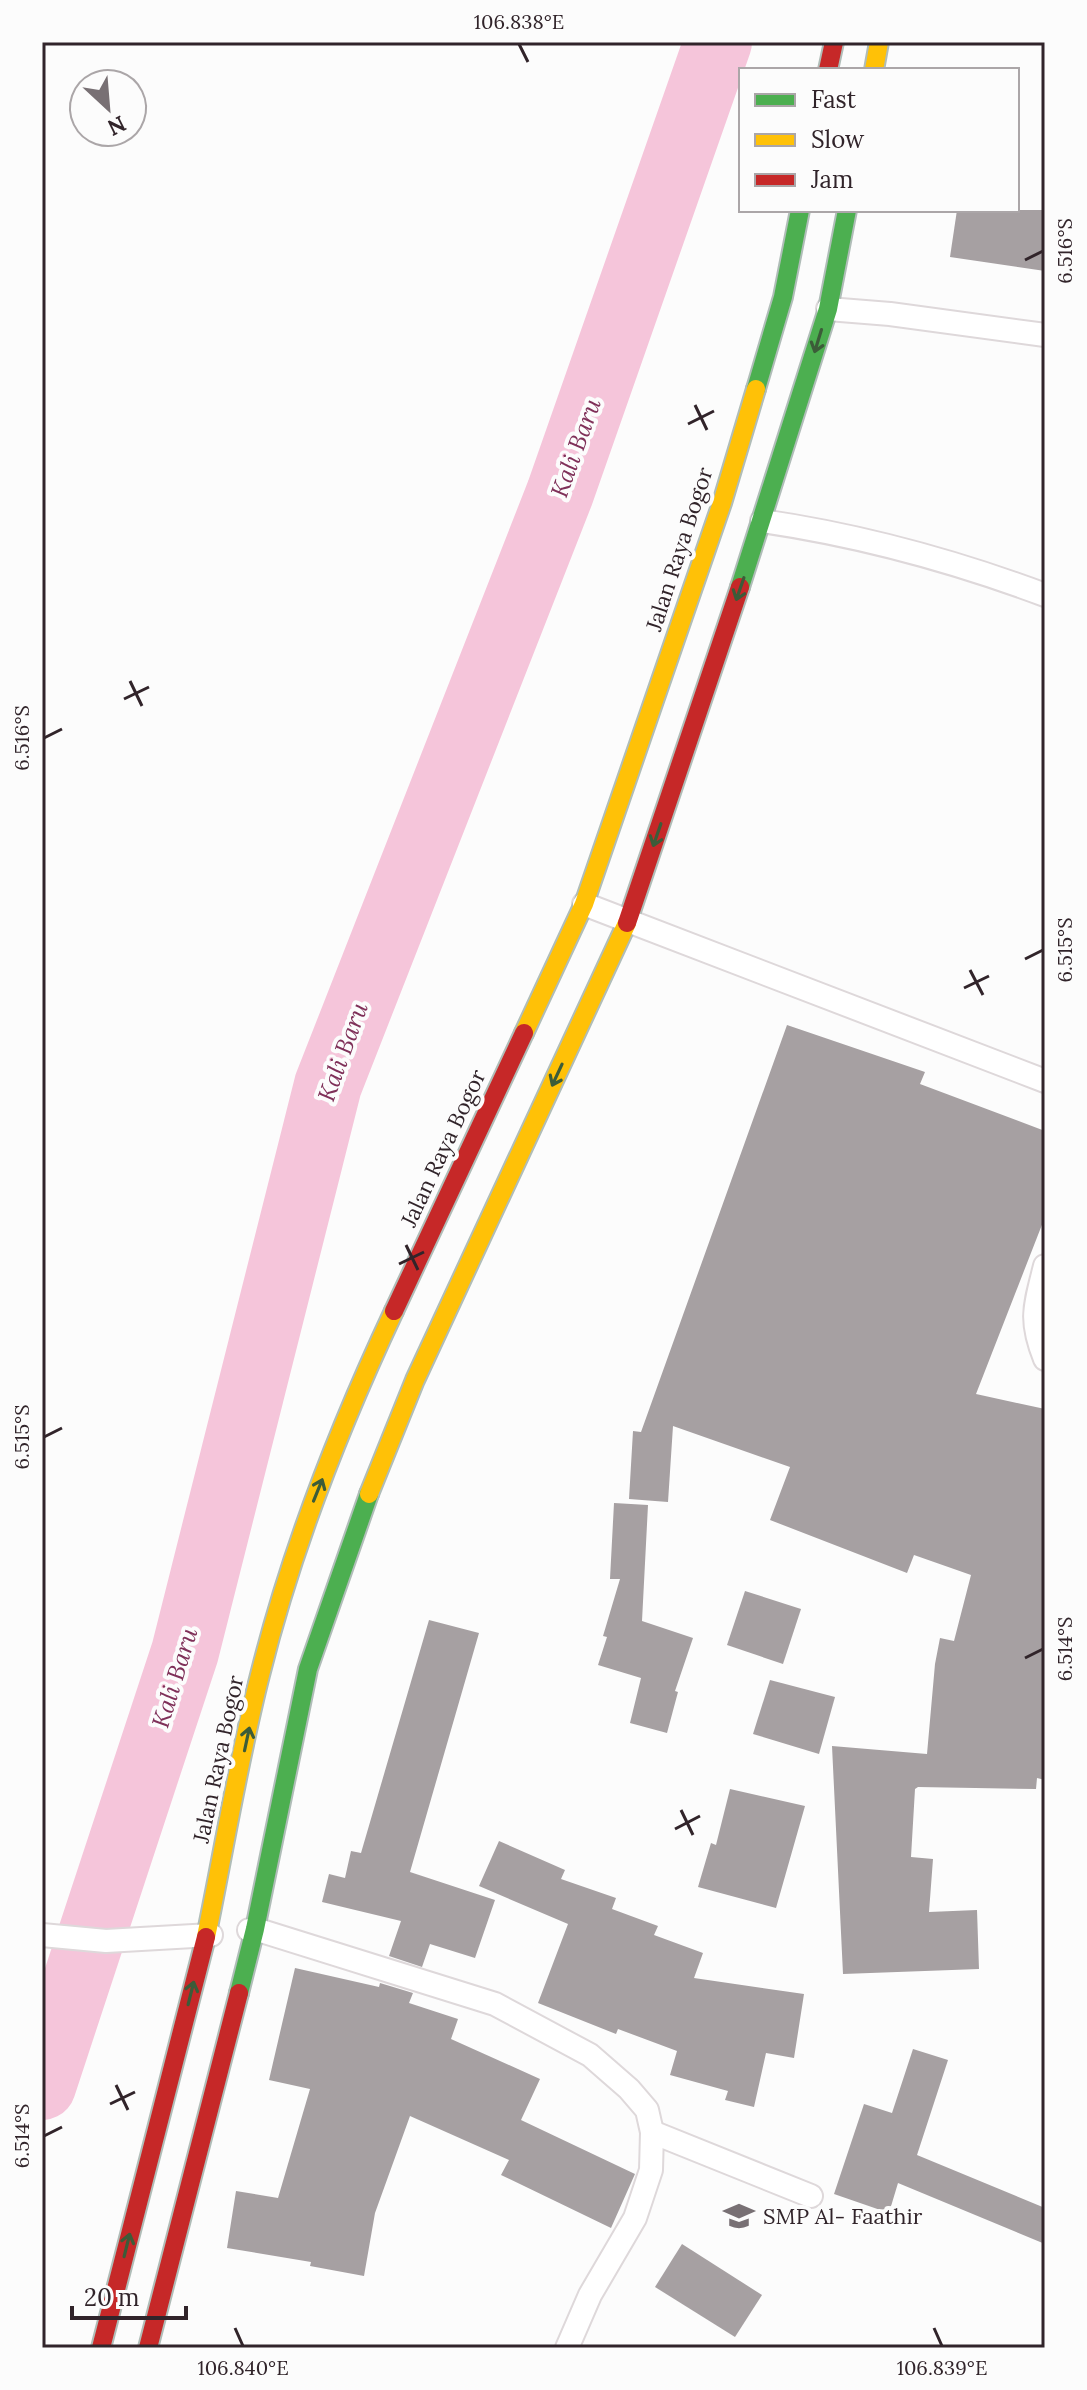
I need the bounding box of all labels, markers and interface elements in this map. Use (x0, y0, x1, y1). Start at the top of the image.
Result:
text: 106.838°E (474, 9, 564, 34)
north arrow (68, 68, 148, 148)
legend (739, 68, 1019, 212)
text: Fast (811, 84, 857, 115)
text: N (103, 110, 131, 142)
text: Slow (811, 124, 865, 155)
text: Jam (810, 164, 853, 195)
text: 6.516°S (1052, 218, 1077, 284)
one-way arrow (810, 327, 825, 353)
water label: Kali Baru (543, 393, 608, 502)
street label: Jalan Raya Bogor (639, 463, 719, 635)
one-way arrow (731, 576, 746, 601)
text: 6.516°S (9, 705, 34, 771)
one-way arrow (648, 822, 663, 847)
text: 6.515°S (1052, 918, 1077, 983)
water label: Kali Baru (310, 997, 375, 1106)
one-way arrow (549, 1062, 564, 1086)
street label: Jalan Raya Bogor (394, 1064, 492, 1232)
text: 6.515°S (9, 1405, 34, 1470)
one-way arrow (312, 1478, 327, 1503)
text: 6.514°S (1052, 1617, 1077, 1681)
water label: Kali Baru (145, 1623, 205, 1732)
street label: Jalan Raya Bogor (186, 1672, 250, 1846)
one-way arrow (240, 1727, 255, 1753)
one-way arrow (185, 1981, 200, 2007)
text: 6.514°S (9, 2104, 34, 2168)
school or university icon: SMP Al- Faathir (722, 2199, 756, 2233)
place label: SMP Al- Faathir (763, 2202, 923, 2230)
one-way arrow (120, 2233, 135, 2259)
scale bar (72, 2270, 186, 2320)
text: 20 m (84, 2282, 140, 2313)
text: 106.840°E (197, 2355, 289, 2380)
text: 106.839°E (897, 2355, 987, 2380)

